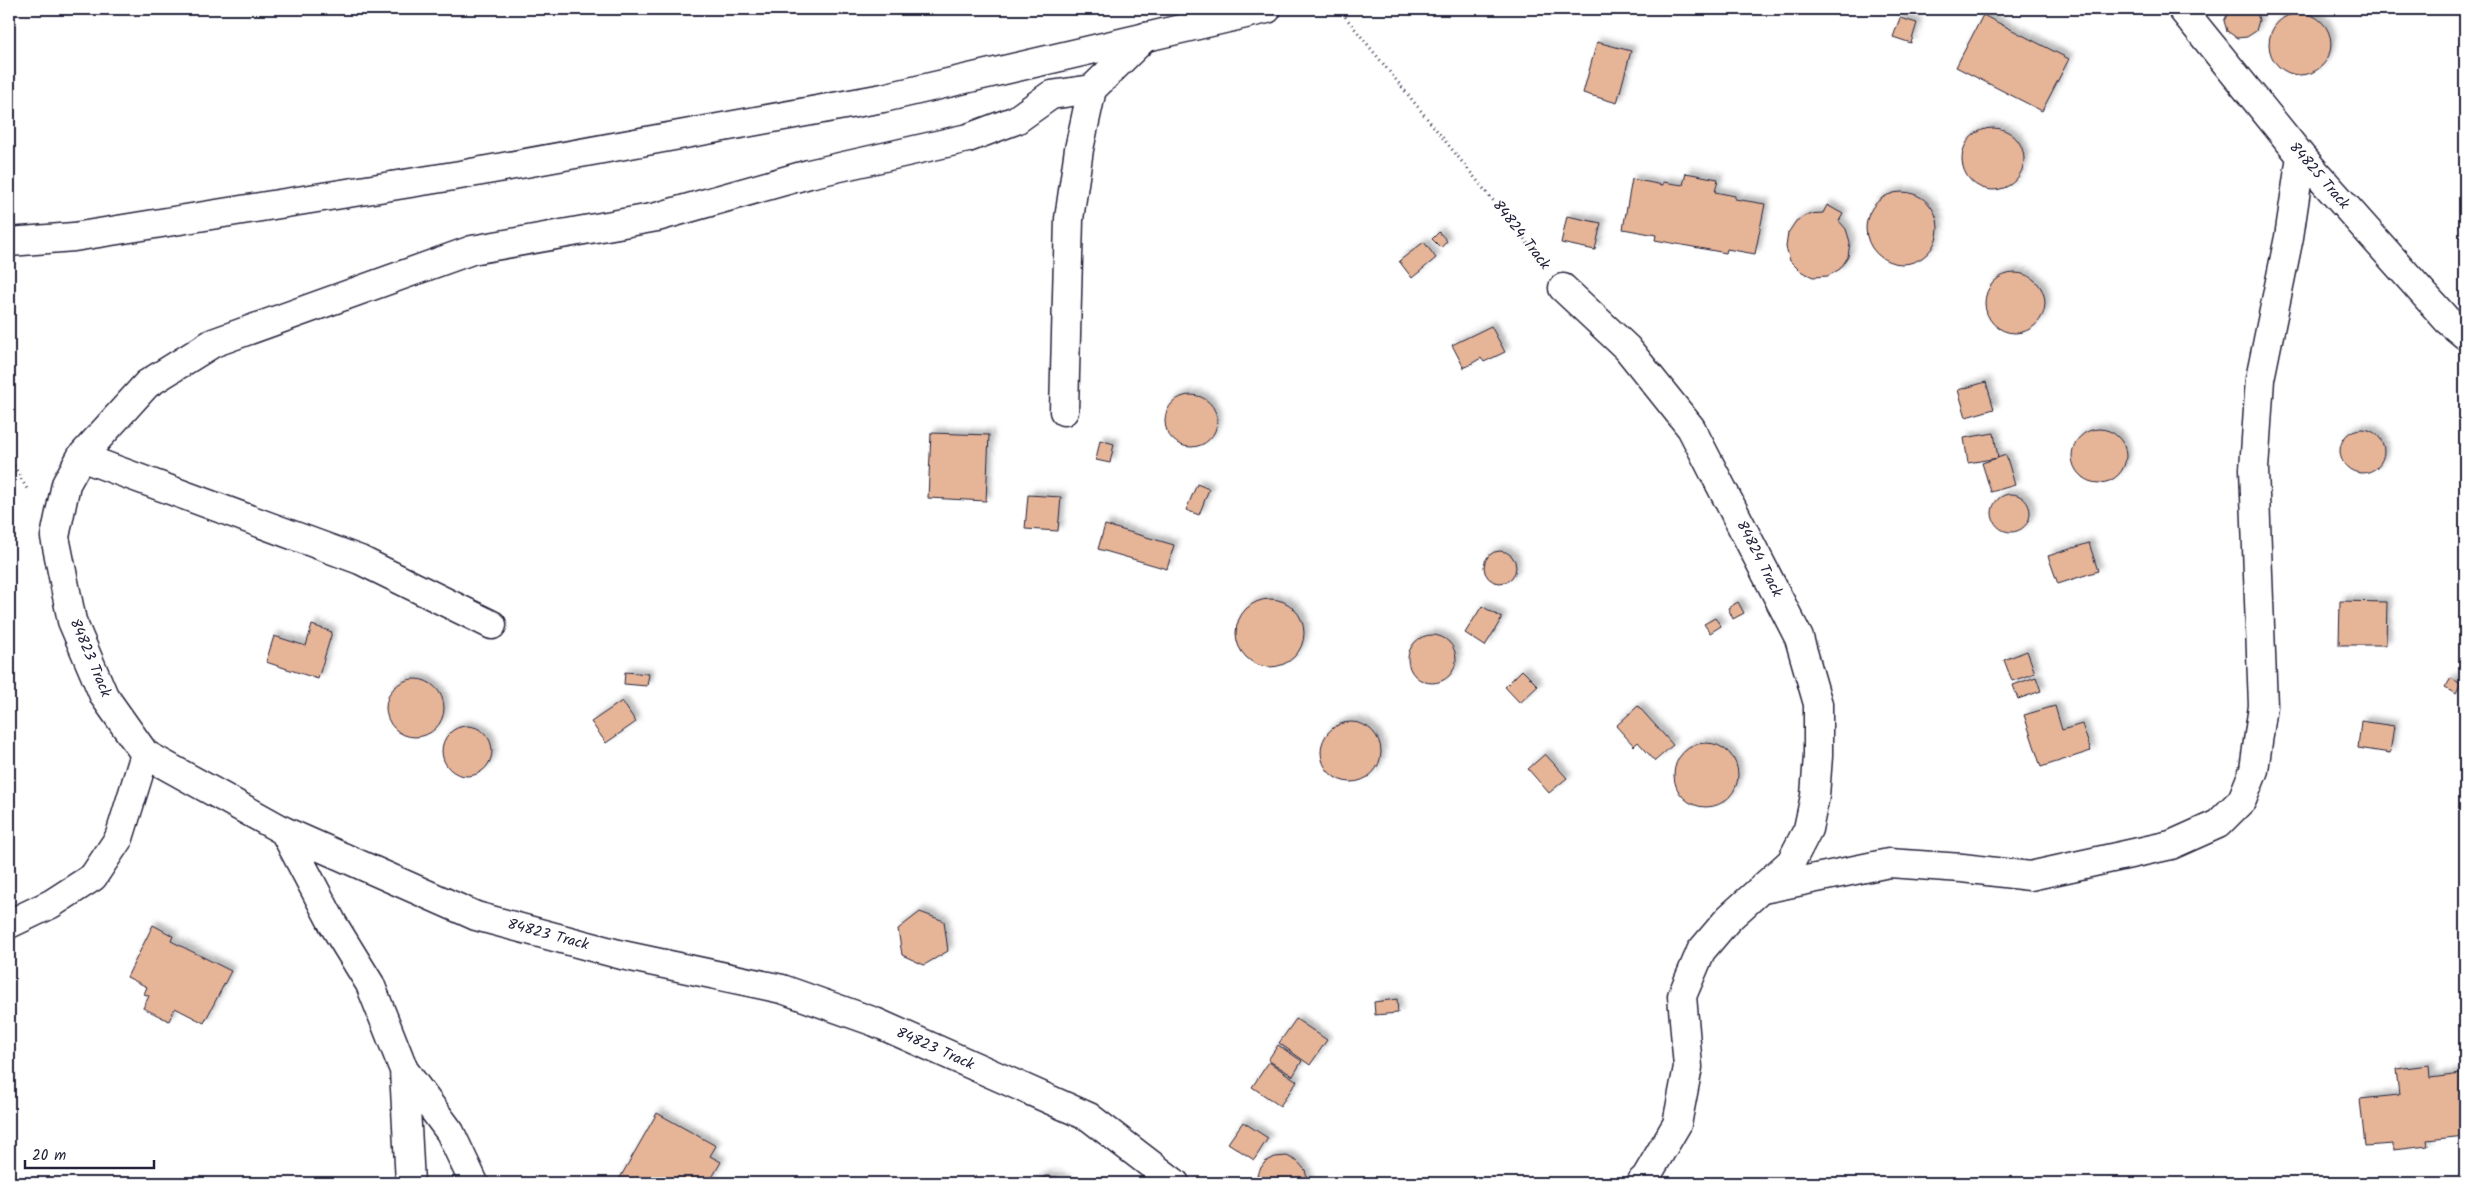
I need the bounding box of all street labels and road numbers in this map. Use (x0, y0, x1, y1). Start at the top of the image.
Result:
street label: 84825 Track (2283, 137, 2356, 216)
street label: 84824 Track (1486, 195, 1557, 276)
street label: 84824 Track (1729, 517, 1789, 602)
street label: 84823 Track (63, 615, 118, 702)
street label: 84823 Track (505, 913, 592, 958)
street label: 84823 Track (892, 1021, 979, 1077)

